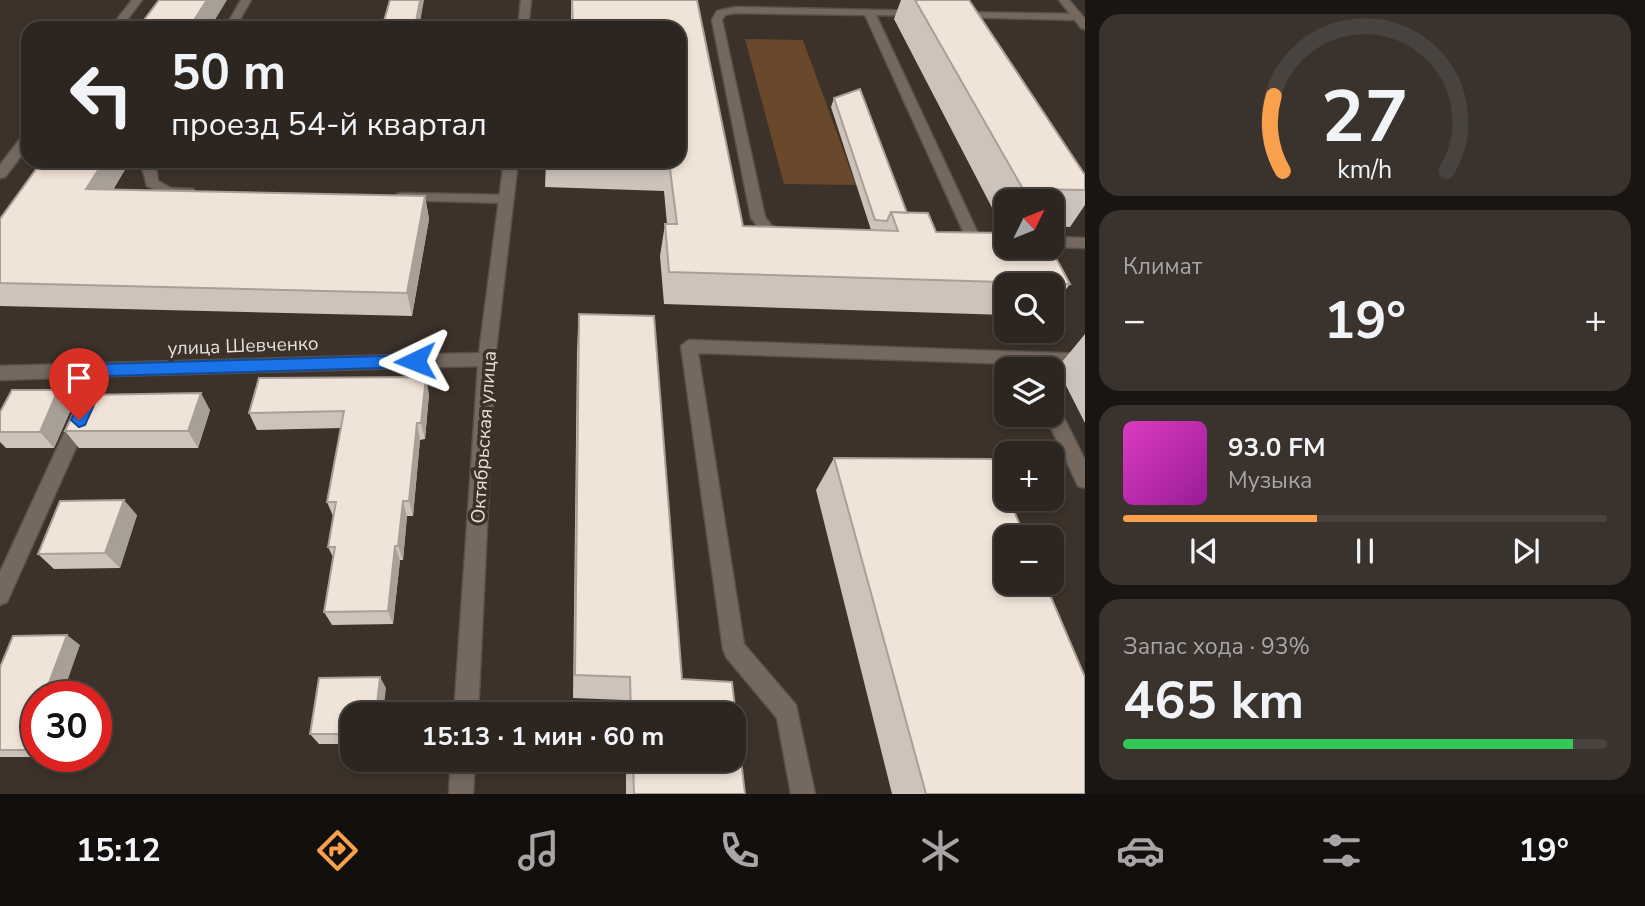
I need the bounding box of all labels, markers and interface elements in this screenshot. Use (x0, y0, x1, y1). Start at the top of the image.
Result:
text: 50 m (171, 39, 286, 106)
icon: left (56, 49, 147, 140)
text: 27 (1321, 67, 1409, 167)
text: проезд 54-й квартал (171, 103, 487, 146)
text: km/h (1337, 153, 1393, 187)
north arrow (994, 189, 1064, 259)
map controls (994, 189, 1064, 595)
text: Климат (1123, 251, 1202, 282)
button: search (994, 273, 1064, 343)
text: 19° (1324, 285, 1406, 356)
text: − (1123, 295, 1146, 346)
text: + (1584, 295, 1607, 346)
position arrow (378, 324, 452, 398)
street label: улица Шевченко (167, 330, 319, 362)
pin (49, 348, 109, 420)
street label: Октябрьская улица (465, 350, 503, 524)
button: layers (994, 357, 1064, 427)
icon: arrive (60, 359, 98, 397)
text: 93.0 FM (1228, 430, 1325, 465)
button: + (994, 441, 1064, 511)
text: Музыка (1228, 465, 1312, 496)
button: − (994, 525, 1064, 595)
icon: previous (1185, 532, 1223, 570)
icon: pause (1346, 532, 1384, 570)
icon: next (1507, 532, 1545, 570)
text: Запас хода · 93% (1123, 631, 1310, 662)
text: 465 km (1123, 665, 1304, 736)
speed limit sign: 30 (21, 681, 112, 772)
text: 15:13 · 1 мин · 60 m (422, 719, 664, 754)
icon: directions (313, 826, 362, 875)
icon: music (514, 826, 563, 875)
icon: phone (715, 826, 764, 875)
icon: climate (916, 826, 965, 875)
icon: car (1116, 826, 1165, 875)
icon: filters (1317, 826, 1366, 875)
text: 15:12 (76, 829, 161, 872)
text: 19° (1518, 829, 1569, 872)

